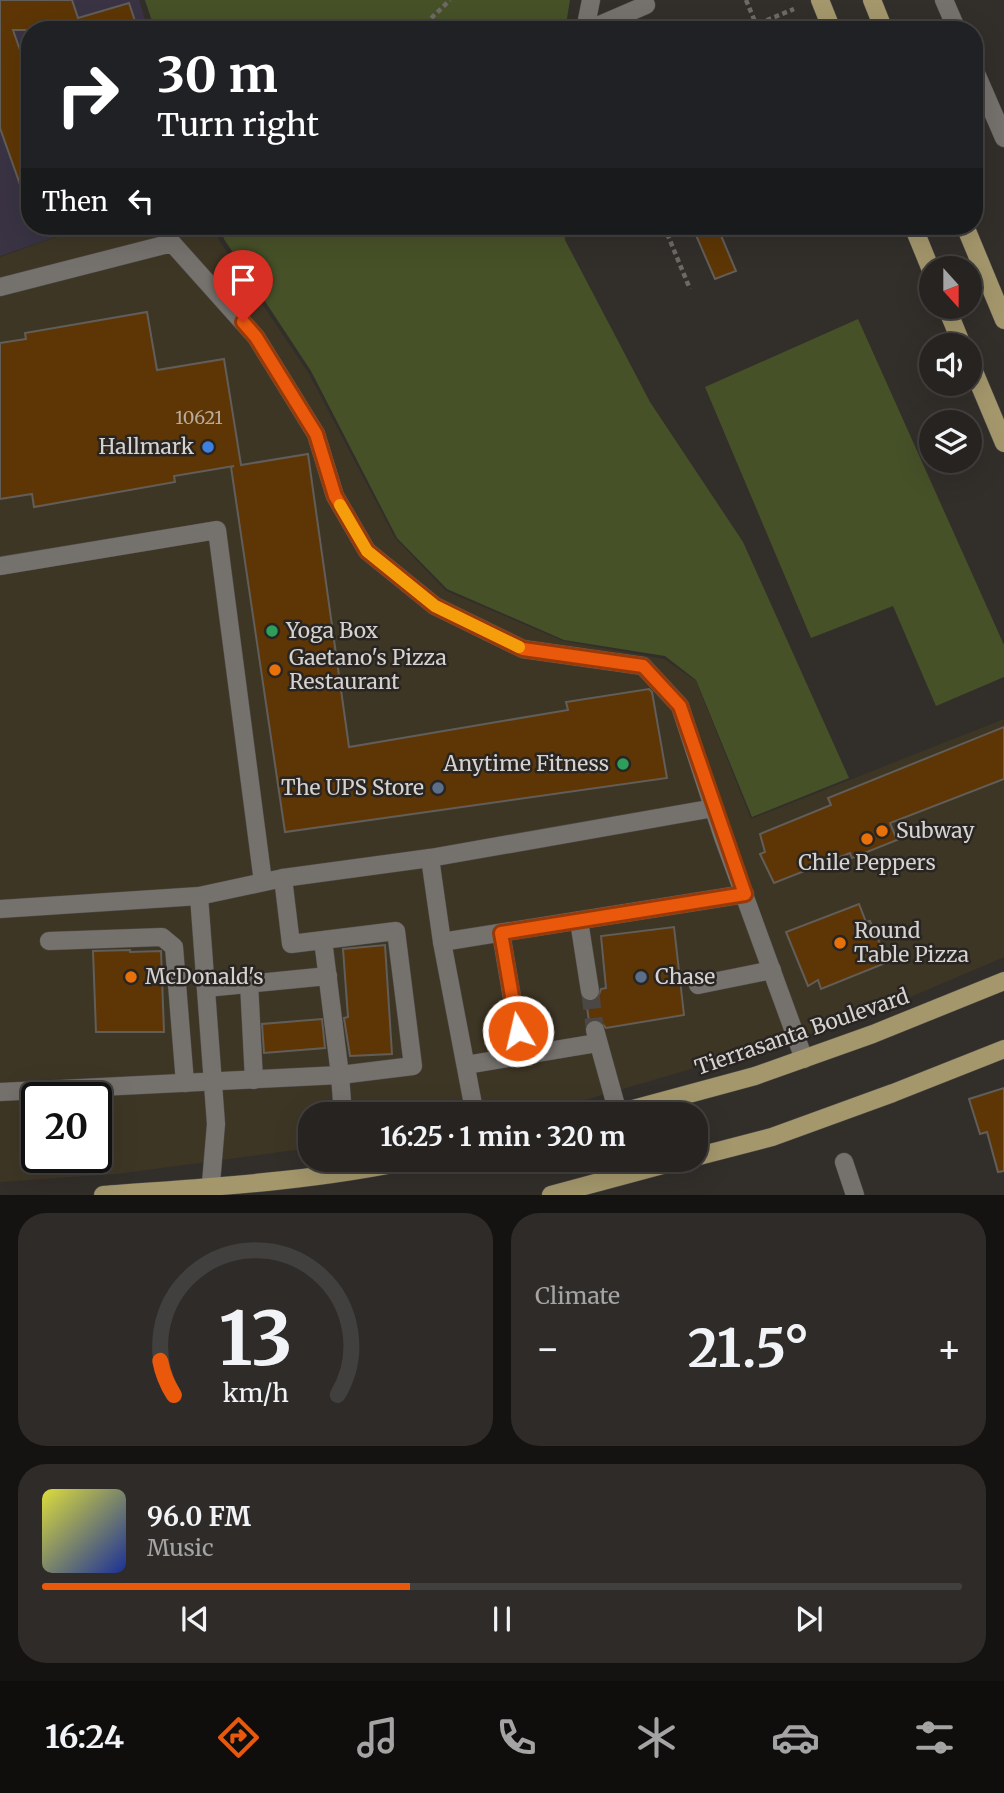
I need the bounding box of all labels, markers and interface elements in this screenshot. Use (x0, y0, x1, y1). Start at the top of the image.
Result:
text: 30 m (157, 44, 278, 105)
icon: right (42, 49, 133, 140)
text: Turn right (157, 105, 319, 145)
icon: left (122, 182, 160, 220)
text: Then (42, 185, 108, 218)
pin (213, 250, 273, 322)
north arrow (919, 256, 982, 318)
map controls (919, 256, 982, 473)
icon: arrive (224, 261, 262, 299)
button: sound (919, 333, 982, 396)
house number: 10621 (175, 406, 223, 429)
button: layers (919, 410, 982, 473)
place label: Hallmark (99, 433, 195, 460)
marker: Hallmark (200, 439, 216, 455)
place label: Yoga Box (285, 617, 379, 644)
marker: Yoga Box (264, 623, 280, 639)
place label: Gaetano's Pizza Restaurant (289, 644, 447, 695)
marker: Gaetano's Pizza Restaurant (267, 662, 283, 678)
place label: Anytime Fitness (442, 750, 609, 777)
marker: Anytime Fitness (615, 756, 631, 772)
place label: The UPS Store (281, 774, 424, 801)
marker: The UPS Store (430, 780, 446, 796)
place label: Subway (896, 817, 975, 844)
marker: Subway (874, 823, 890, 839)
marker: Chile Peppers (859, 831, 875, 847)
place label: Chile Peppers (798, 849, 936, 876)
place label: Round Table Pizza (854, 917, 969, 968)
marker: Round Table Pizza (832, 935, 848, 951)
place label: McDonald's (145, 963, 264, 990)
place label: Chase (655, 963, 715, 990)
marker: McDonald's (123, 969, 139, 985)
marker: Chase (633, 969, 649, 985)
street label: Tierrasanta Boulevard (691, 982, 913, 1081)
position arrow (481, 994, 555, 1068)
speed limit sign: 20 (21, 1082, 112, 1173)
text: 16:25 · 1 min · 320 m (380, 1120, 626, 1153)
text: Climate (535, 1281, 620, 1310)
text: 13 (219, 1294, 292, 1386)
text: 21.5° (688, 1316, 809, 1381)
text: − (535, 1325, 560, 1372)
text: + (937, 1325, 962, 1372)
text: km/h (222, 1377, 289, 1409)
text: 96.0 FM (147, 1500, 251, 1533)
text: Music (147, 1533, 214, 1562)
icon: previous (176, 1600, 214, 1638)
icon: pause (483, 1600, 521, 1638)
icon: next (790, 1600, 828, 1638)
icon: directions (214, 1713, 263, 1762)
icon: music (353, 1713, 402, 1762)
icon: phone (492, 1713, 541, 1762)
icon: climate (632, 1713, 681, 1762)
icon: car (771, 1713, 820, 1762)
icon: filters (910, 1713, 959, 1762)
text: 16:24 (45, 1717, 124, 1757)

